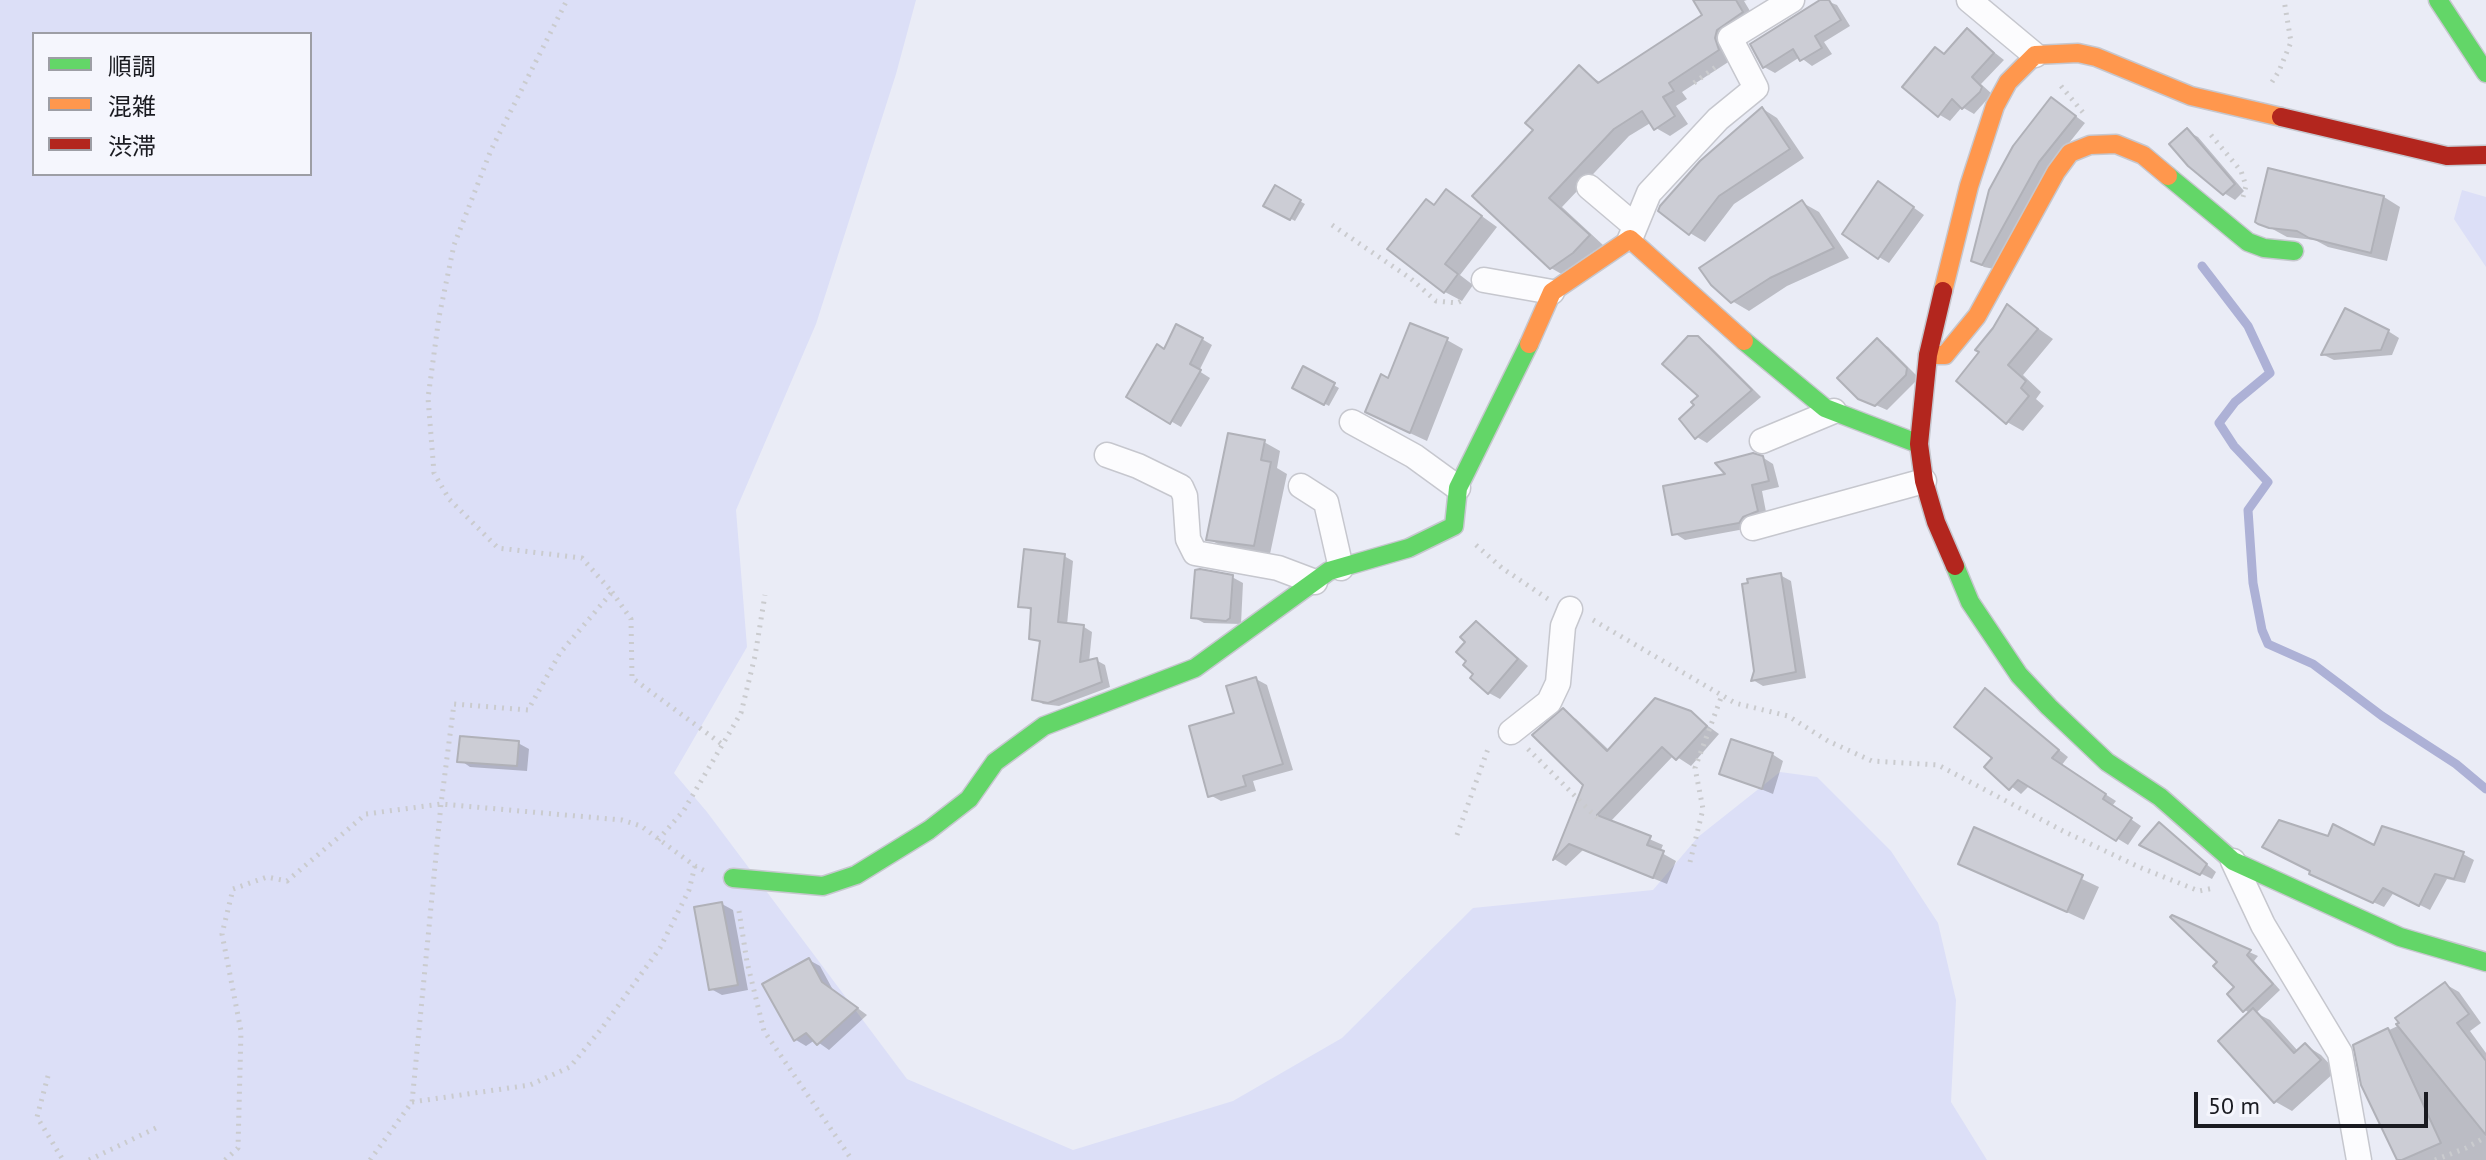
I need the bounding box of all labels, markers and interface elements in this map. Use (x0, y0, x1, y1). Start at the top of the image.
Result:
legend (32, 32, 312, 176)
text: 順調 (108, 51, 156, 82)
text: 混雑 (108, 91, 156, 122)
text: 渋滞 (108, 131, 156, 162)
scale bar (2198, 1076, 2432, 1126)
text: 50 m (2208, 1090, 2260, 1121)

